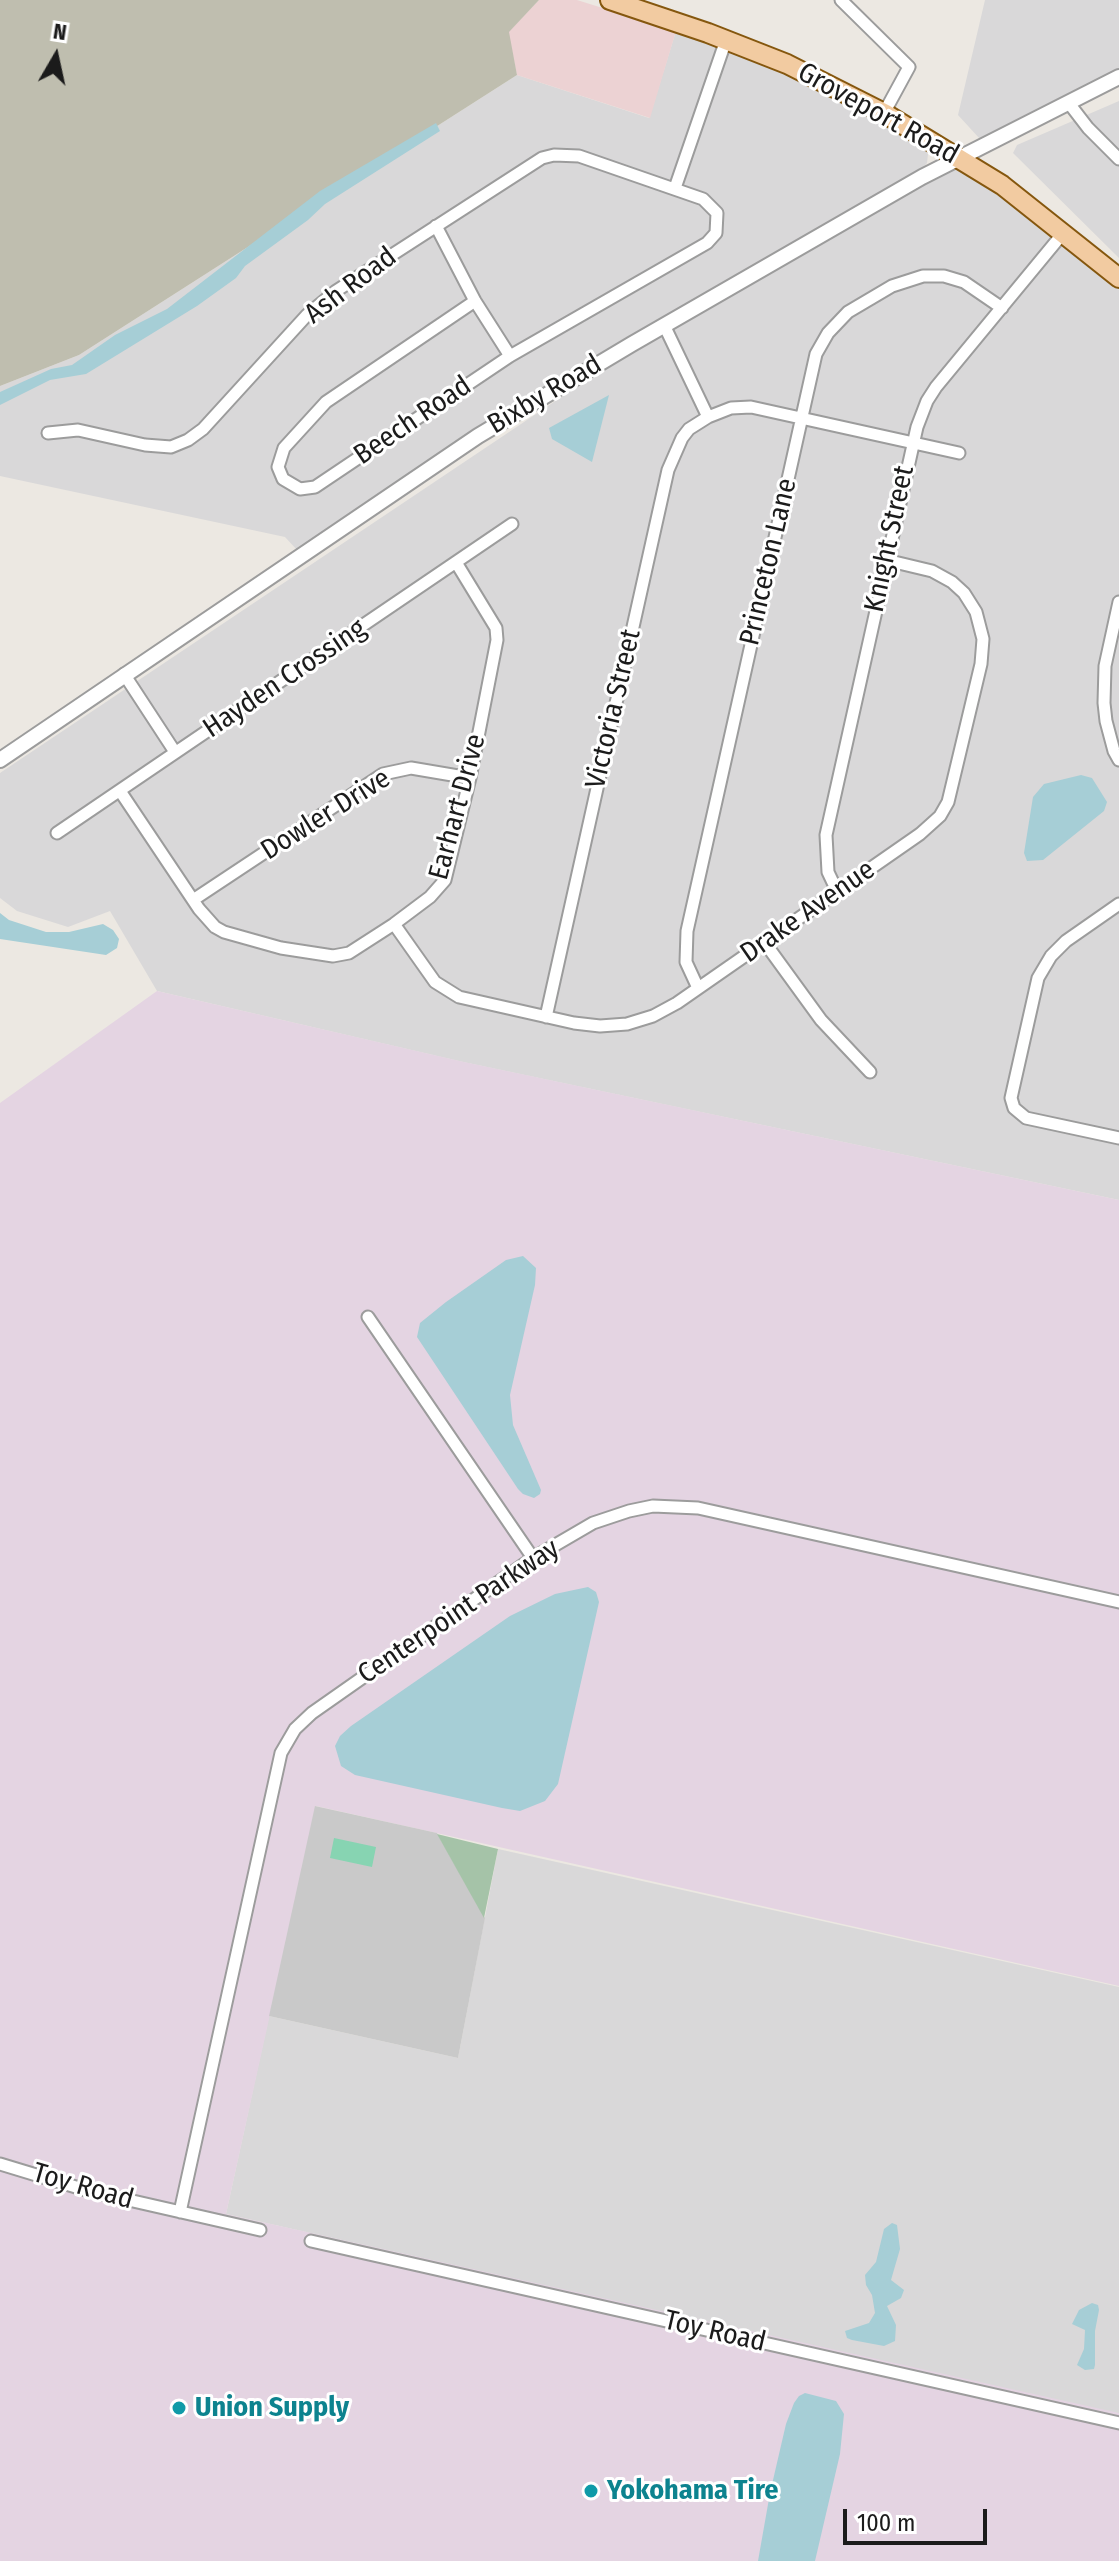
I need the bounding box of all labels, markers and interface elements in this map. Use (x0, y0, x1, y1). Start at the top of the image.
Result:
north arrow (16, 16, 96, 96)
text: N (51, 17, 68, 46)
street label: Groveport Road (792, 56, 964, 172)
street label: Ash Road (299, 241, 403, 331)
street label: Bixby Road (482, 348, 608, 442)
street label: Beech Road (348, 370, 478, 472)
street label: Knight Street (858, 463, 922, 615)
street label: Princeton Lane (733, 475, 805, 649)
street label: Hayden Crossing (197, 612, 373, 746)
street label: Victoria Street (579, 626, 649, 792)
street label: Earhart Drive (422, 730, 494, 884)
street label: Dowler Drive (255, 762, 397, 868)
street label: Drake Avenue (734, 853, 882, 971)
street label: Centerpoint Parkway (352, 1532, 566, 1692)
street label: Toy Road (29, 2157, 137, 2217)
street label: Toy Road (661, 2304, 769, 2360)
place label: Union Supply (195, 2391, 349, 2425)
marker: Union Supply (170, 2399, 188, 2417)
place label: Yokohama Tire (607, 2474, 778, 2508)
marker: Yokohama Tire (582, 2482, 600, 2500)
scale bar (847, 2493, 991, 2543)
text: 100 m (857, 2509, 915, 2537)

